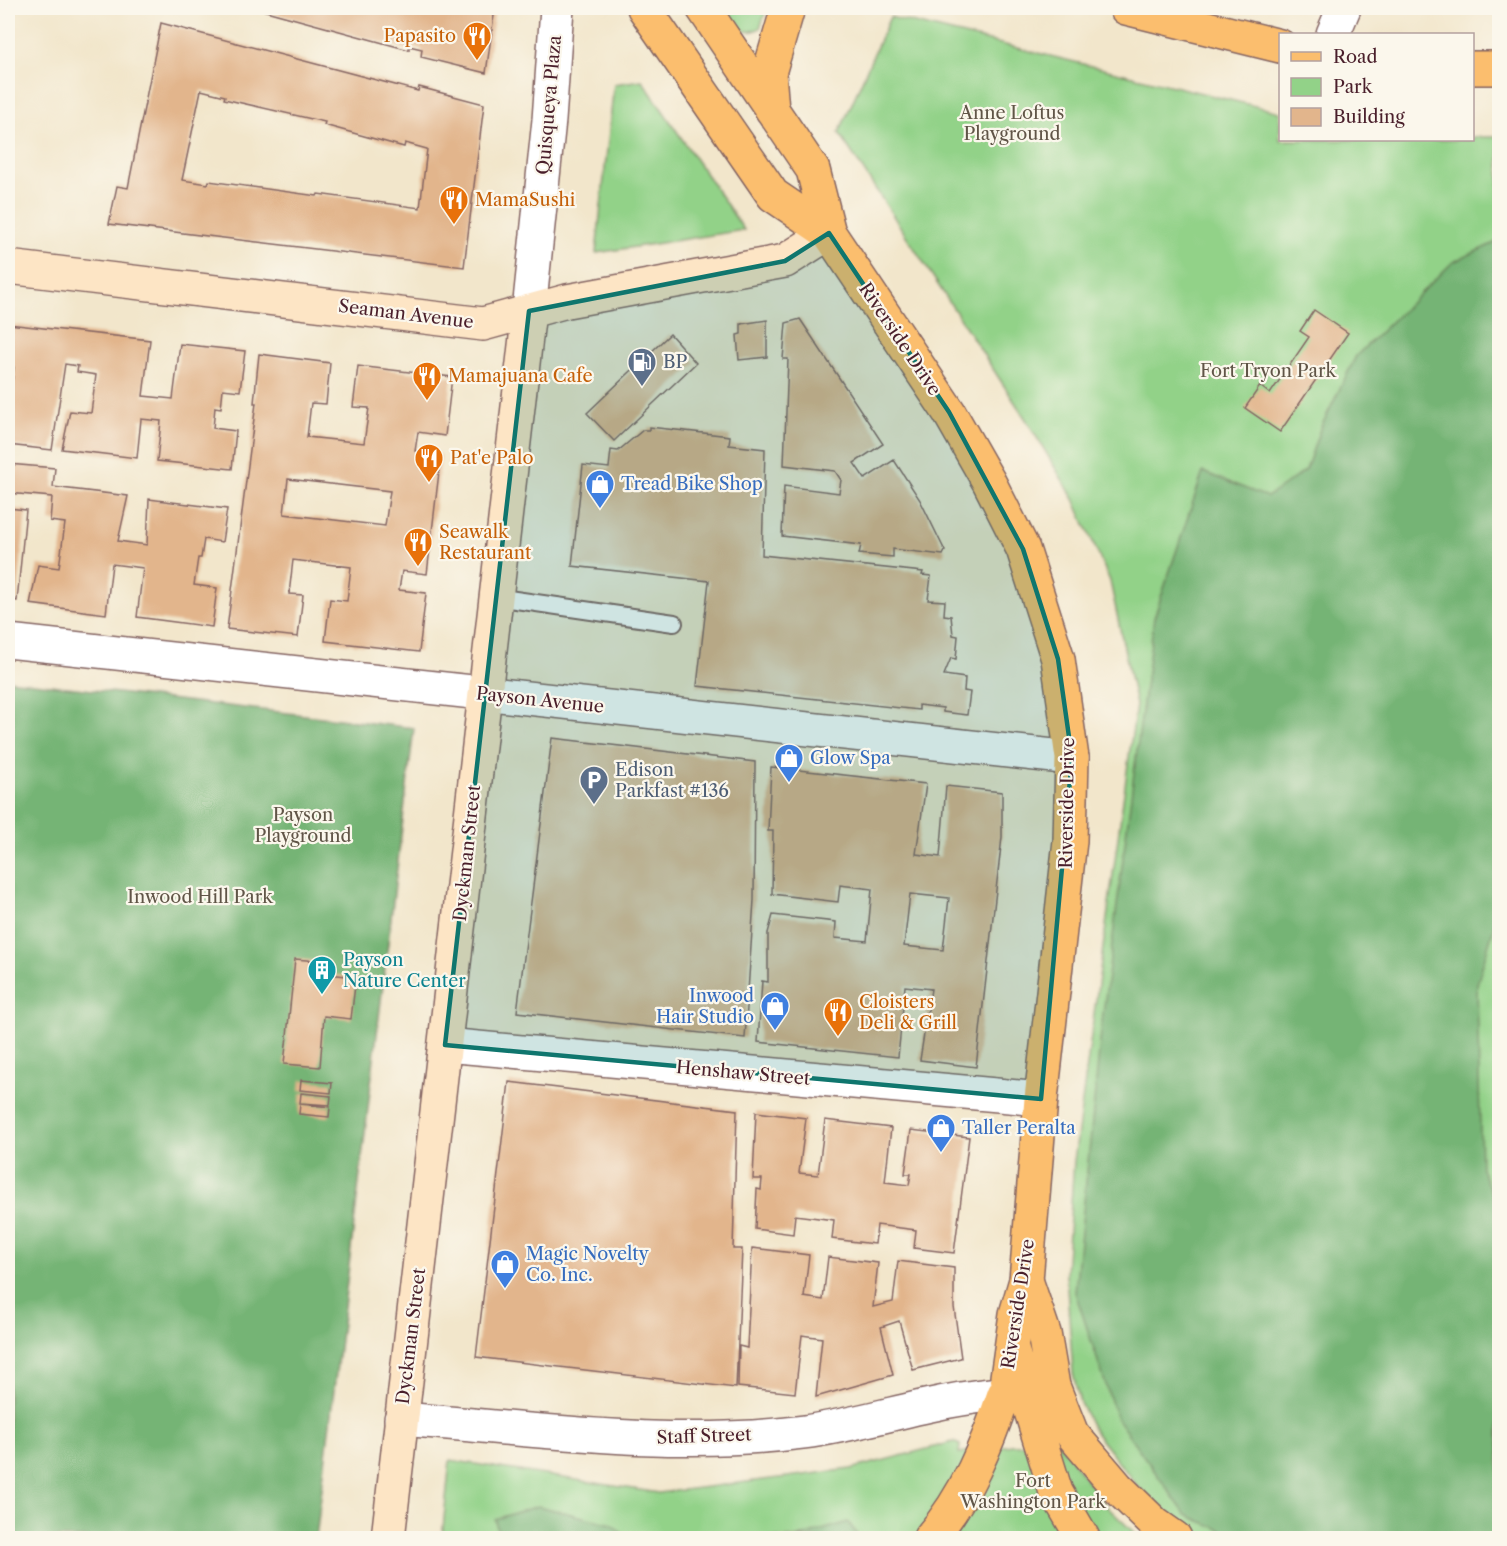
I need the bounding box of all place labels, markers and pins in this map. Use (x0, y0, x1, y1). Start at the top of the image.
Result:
restaurant icon: Papasito (461, 20, 493, 62)
place label: Papasito (384, 25, 456, 47)
restaurant icon: MamaSushi (438, 184, 470, 226)
place label: MamaSushi (475, 189, 576, 211)
fuel station icon: BP (626, 346, 658, 388)
place label: BP (663, 351, 688, 373)
restaurant icon: Mamajuana Cafe (411, 360, 443, 402)
place label: Mamajuana Cafe (448, 365, 593, 387)
restaurant icon: Pat'e Palo (413, 442, 445, 484)
place label: Pat'e Palo (450, 447, 533, 469)
shop icon: Tread Bike Shop (584, 468, 616, 510)
place label: Tread Bike Shop (621, 473, 763, 495)
place label: Seawalk Restaurant (439, 521, 532, 564)
restaurant icon: Seawalk Restaurant (402, 526, 434, 568)
shop icon: Glow Spa (773, 742, 805, 784)
place label: Glow Spa (810, 747, 891, 769)
place label: Edison Parkfast #136 (615, 759, 729, 802)
parking icon: Edison Parkfast #136 (578, 764, 610, 806)
place label: Payson Nature Center (343, 949, 466, 992)
building icon: Payson Nature Center (306, 954, 338, 996)
place label: Inwood Hair Studio (656, 985, 754, 1028)
shop icon: Inwood Hair Studio (759, 990, 791, 1032)
place label: Cloisters Deli & Grill (859, 991, 957, 1034)
restaurant icon: Cloisters Deli & Grill (822, 996, 854, 1038)
shop icon: Taller Peralta (925, 1112, 957, 1154)
place label: Taller Peralta (962, 1117, 1076, 1139)
place label: Magic Novelty Co. Inc. (526, 1243, 650, 1286)
shop icon: Magic Novelty Co. Inc. (489, 1248, 521, 1290)

